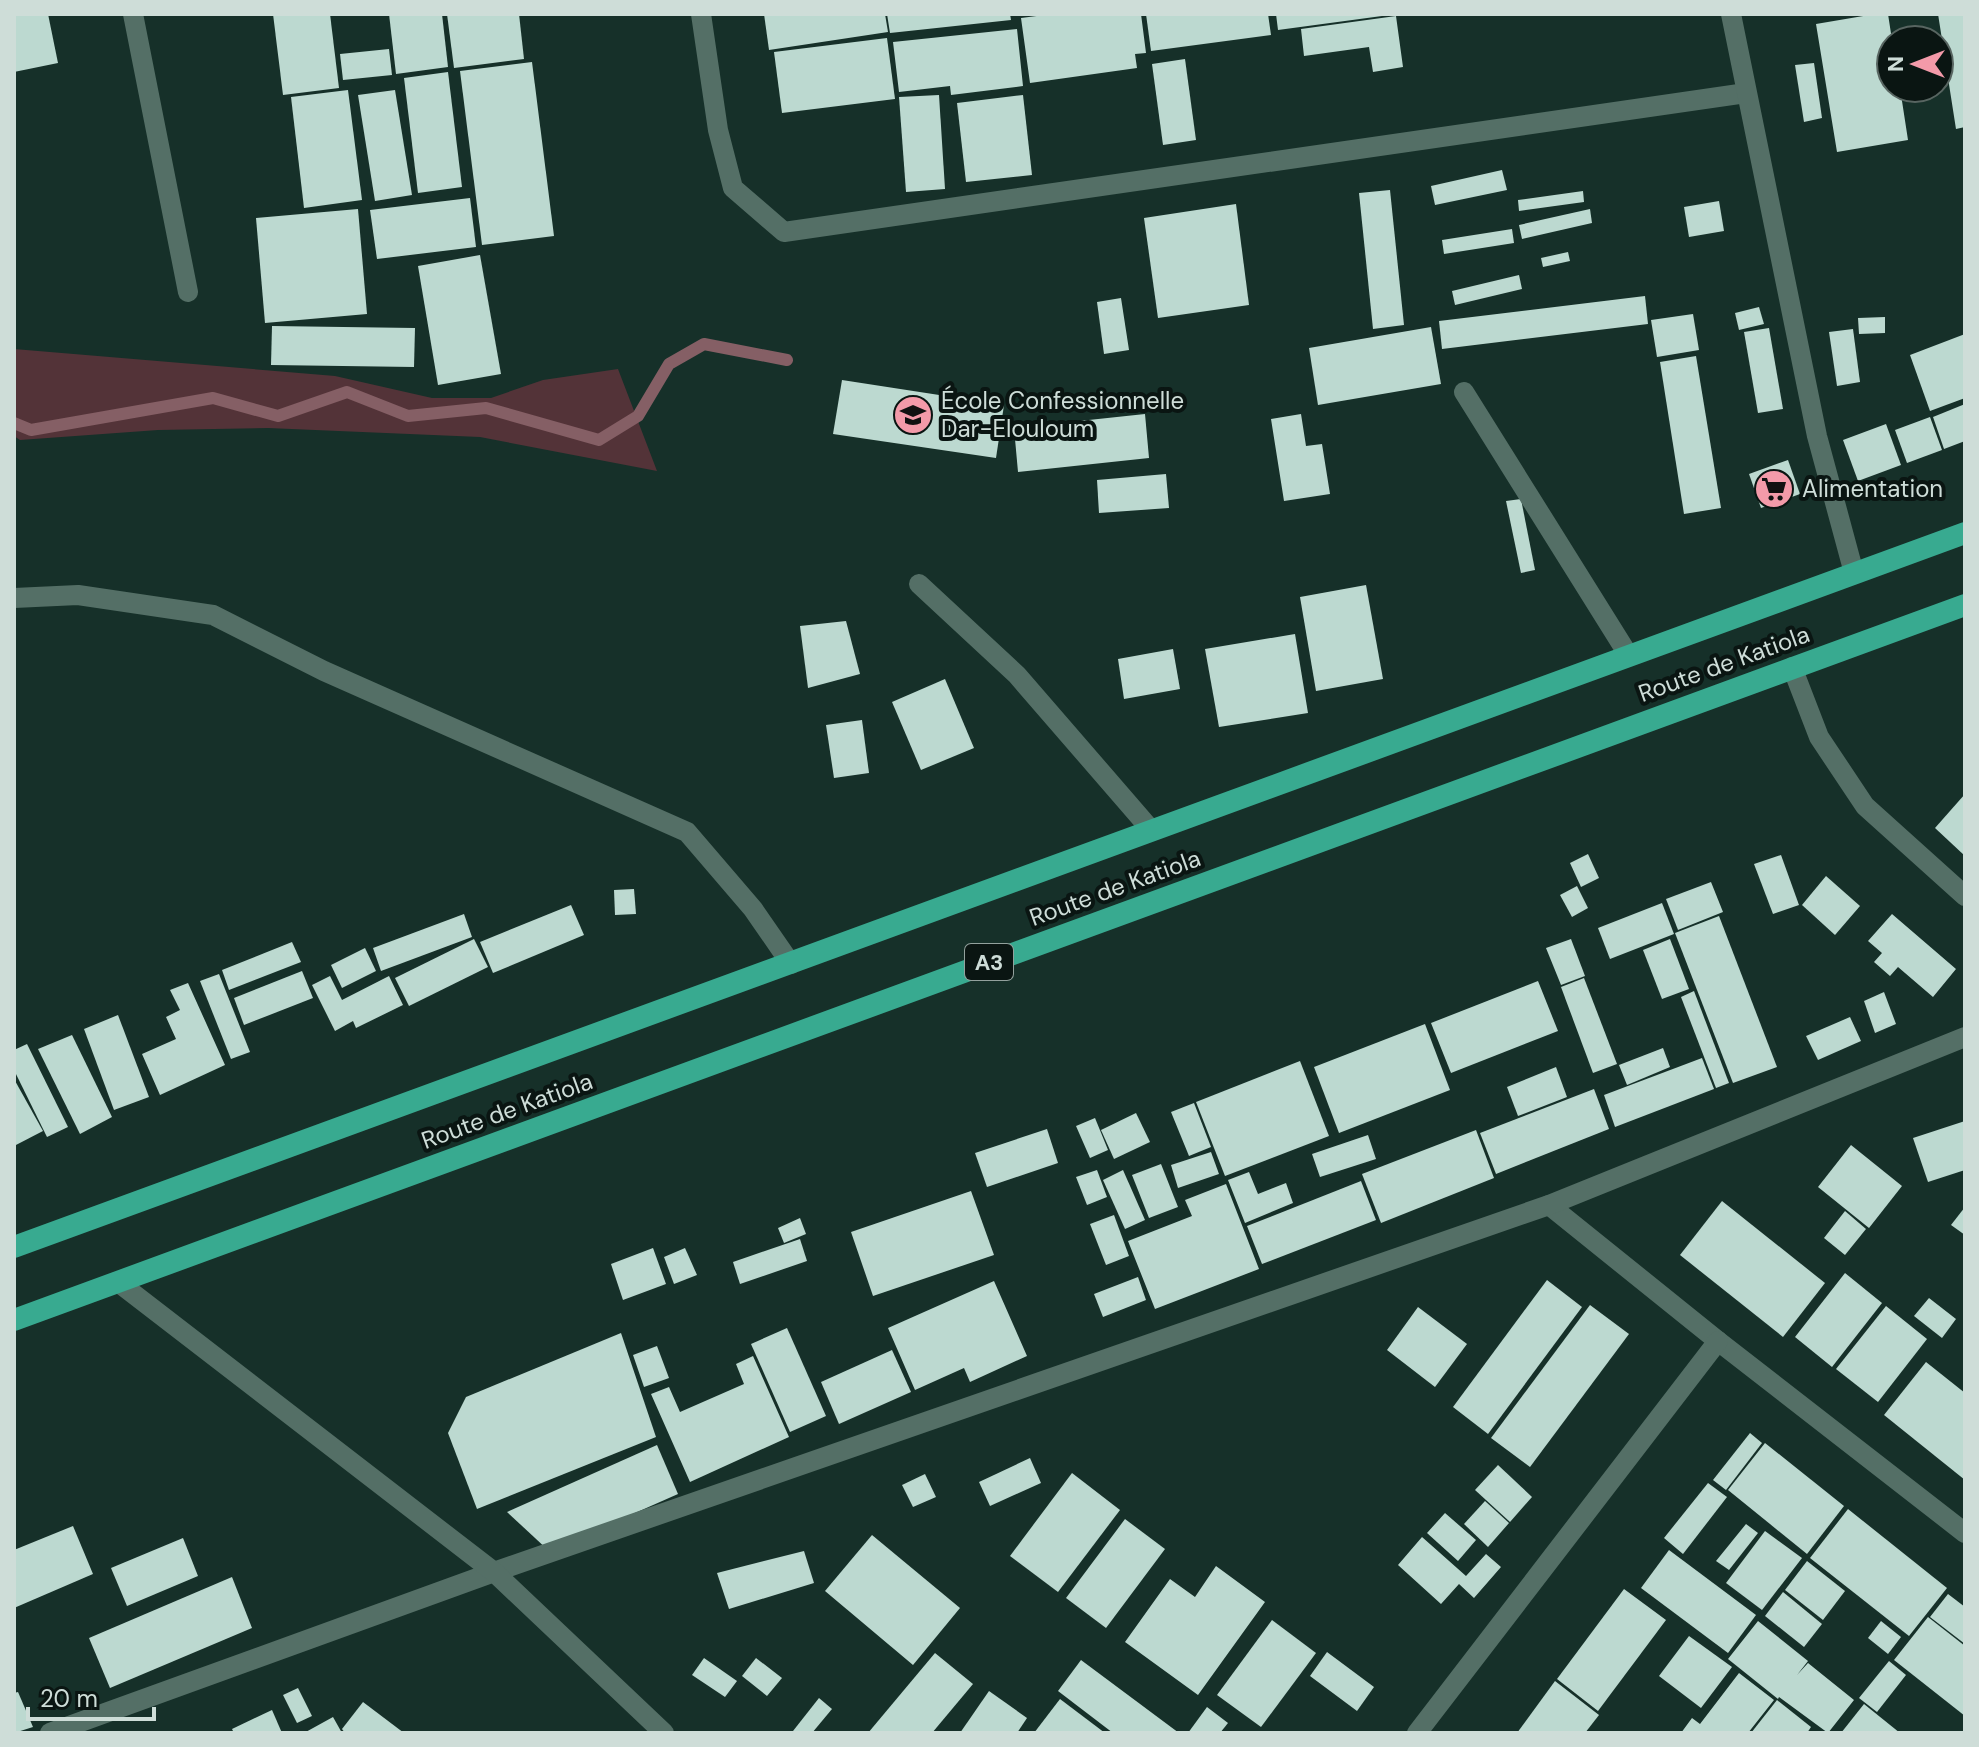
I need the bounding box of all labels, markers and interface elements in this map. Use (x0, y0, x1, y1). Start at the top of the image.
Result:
north arrow (1875, 24, 1955, 104)
text: N (1881, 56, 1910, 72)
place label: École Confessionnelle Dar-Elouloum (941, 385, 1184, 444)
school or university icon: École Confessionnelle Dar-Elouloum (892, 394, 934, 436)
supermarket icon: Alimentation (1753, 468, 1795, 510)
place label: Alimentation (1802, 473, 1943, 504)
street label: Route de Katiola (1634, 618, 1814, 709)
street label: Route de Katiola (1025, 842, 1205, 933)
road number: A3 (965, 944, 1013, 980)
street label: Route de Katiola (417, 1065, 597, 1156)
scale bar (28, 1671, 154, 1721)
text: 20 m (40, 1683, 98, 1714)

